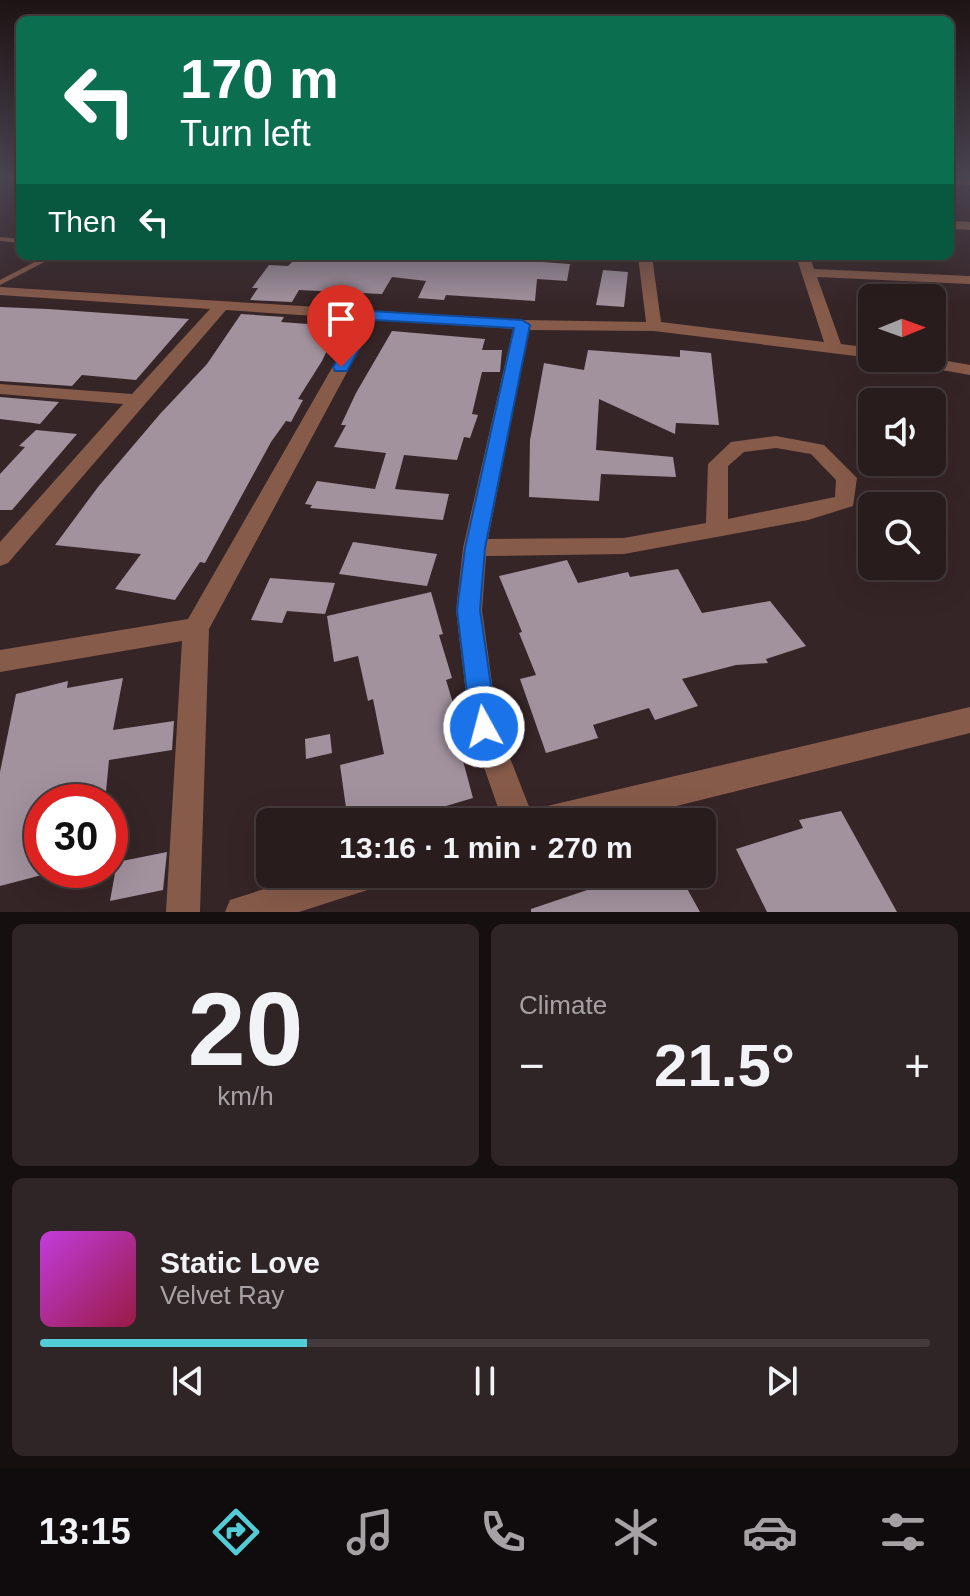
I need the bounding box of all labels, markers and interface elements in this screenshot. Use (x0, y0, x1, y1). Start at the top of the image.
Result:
text: 170 m (180, 47, 339, 110)
icon: left (48, 48, 152, 152)
text: Turn left (180, 113, 311, 154)
icon: left (132, 200, 176, 244)
text: Then (48, 205, 116, 238)
north arrow (858, 284, 946, 372)
map controls (858, 284, 946, 580)
pin (307, 285, 375, 367)
icon: arrive (319, 297, 363, 341)
button: sound (858, 388, 946, 476)
button: search (858, 492, 946, 580)
position arrow (442, 685, 526, 769)
speed limit sign: 30 (24, 784, 128, 888)
text: 13:16 · 1 min · 270 m (339, 831, 633, 864)
text: 20 (188, 971, 303, 1087)
text: Climate (519, 990, 607, 1020)
text: 21.5° (654, 1032, 795, 1099)
text: − (519, 1041, 545, 1090)
text: + (904, 1041, 930, 1090)
text: km/h (217, 1081, 274, 1111)
text: Static Love (160, 1246, 320, 1279)
text: Velvet Ray (160, 1280, 284, 1310)
icon: previous (166, 1359, 210, 1403)
icon: pause (463, 1359, 507, 1403)
icon: next (760, 1359, 804, 1403)
icon: directions (208, 1504, 264, 1560)
icon: music (342, 1504, 398, 1560)
icon: phone (475, 1504, 531, 1560)
icon: climate (608, 1504, 664, 1560)
icon: car (742, 1504, 798, 1560)
icon: filters (875, 1504, 931, 1560)
text: 13:15 (39, 1511, 131, 1552)

